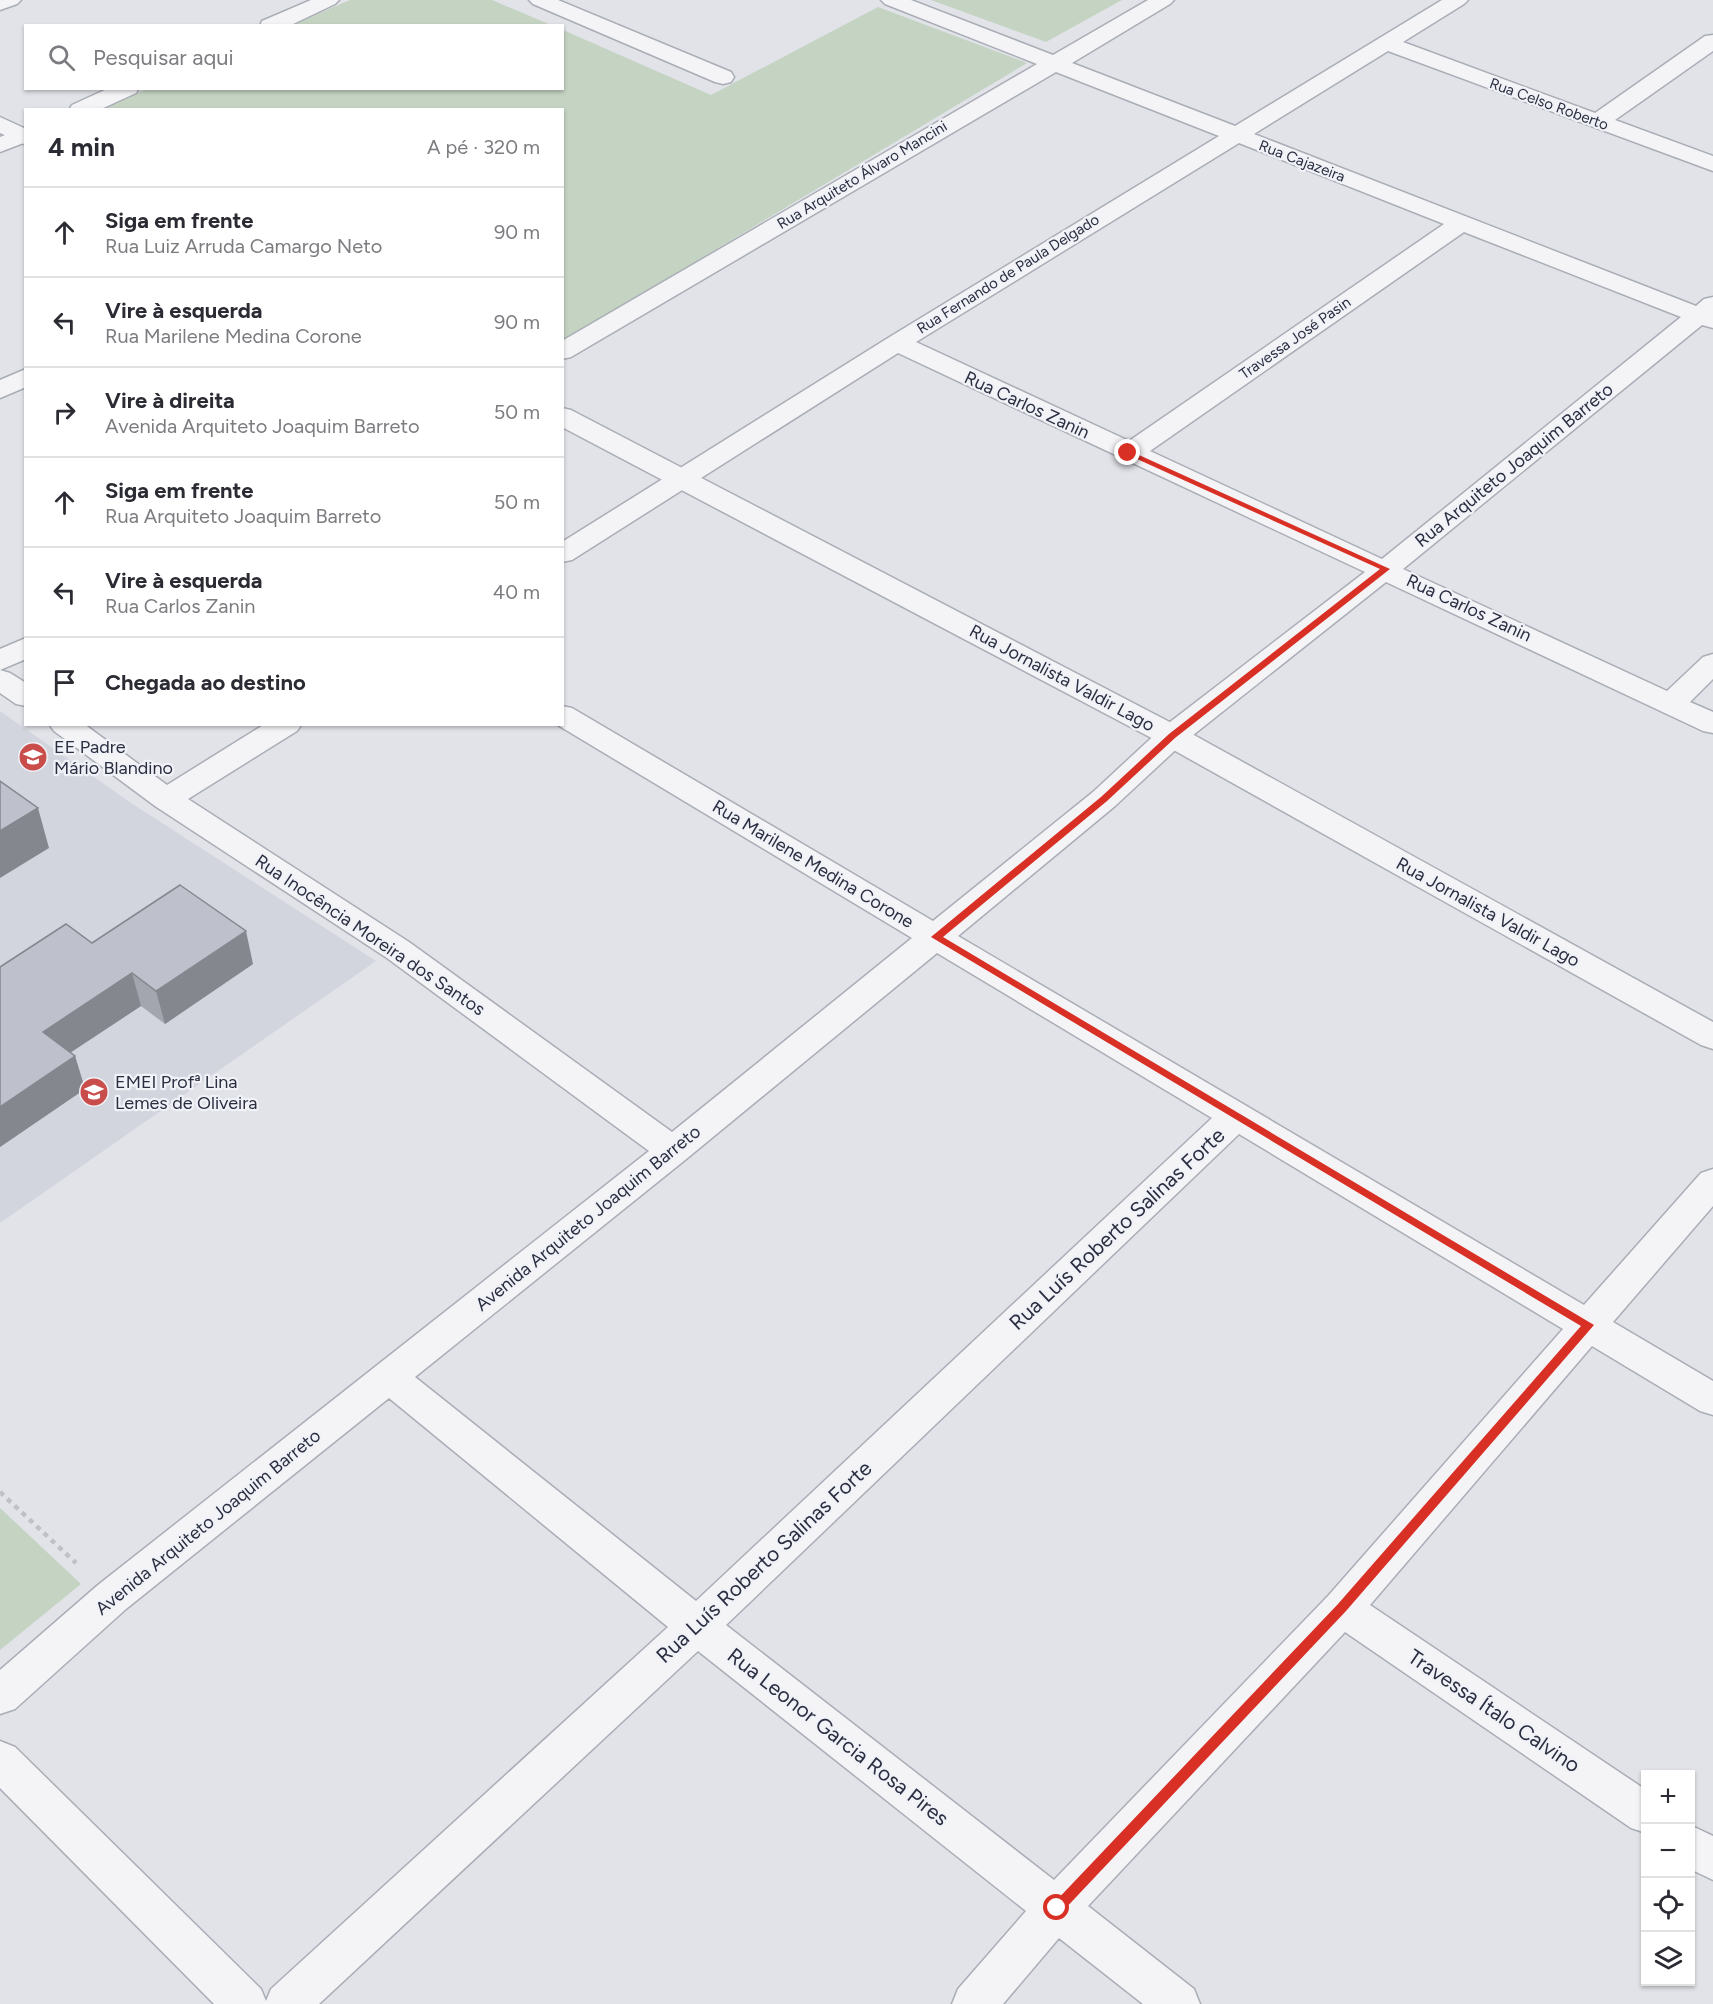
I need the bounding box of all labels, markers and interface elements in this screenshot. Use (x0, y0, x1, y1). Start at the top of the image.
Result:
search box (24, 24, 564, 90)
icon: search (45, 41, 78, 74)
text: Pesquisar aqui (93, 44, 234, 71)
street label: Rua Celso Roberto (1487, 74, 1611, 134)
street label: Rua Arquiteto Álvaro Mancini (774, 117, 950, 233)
text: 4 min (48, 131, 115, 163)
text: A pé · 320 m (427, 135, 540, 159)
street label: Rua Cajazeira (1256, 136, 1348, 186)
text: Siga em frente (105, 207, 253, 234)
street label: Rua Fernando de Paula Delgado (913, 210, 1103, 338)
icon: ahead (48, 216, 81, 249)
text: 90 m (494, 220, 540, 244)
text: Rua Luiz Arruda Camargo Neto (105, 234, 382, 258)
street label: Travessa José Pasin (1236, 293, 1354, 383)
text: Vire à esquerda (105, 297, 263, 324)
icon: left (48, 306, 81, 339)
text: 90 m (494, 310, 540, 334)
text: Rua Marilene Medina Corone (105, 324, 362, 348)
street label: Rua Carlos Zanin (961, 366, 1093, 444)
street label: Rua Arquiteto Joaquim Barreto (1410, 378, 1618, 552)
text: Vire à direita (105, 387, 235, 414)
icon: right (48, 396, 81, 429)
text: 50 m (494, 400, 540, 424)
text: Avenida Arquiteto Joaquim Barreto (105, 414, 420, 438)
route end (1114, 439, 1140, 465)
text: Siga em frente (105, 477, 253, 504)
icon: ahead (48, 486, 81, 519)
text: 50 m (494, 490, 540, 514)
text: Rua Arquiteto Joaquim Barreto (105, 504, 381, 528)
text: Vire à esquerda (105, 567, 263, 594)
street label: Rua Carlos Zanin (1403, 569, 1535, 647)
icon: left (48, 576, 81, 609)
text: 40 m (493, 580, 540, 604)
text: Rua Carlos Zanin (105, 594, 255, 618)
street label: Rua Jornalista Valdir Lago (966, 620, 1158, 736)
icon: arrive (48, 666, 81, 699)
text: Chegada ao destino (105, 669, 306, 696)
place label: EE Padre Mário Blandino (54, 736, 173, 779)
school or university icon: EE Padre Mário Blandino (17, 741, 49, 773)
street label: Rua Marilene Medina Corone (708, 795, 918, 933)
street label: Rua Inocência Moreira dos Santos (251, 850, 489, 1020)
street label: Rua Jornalista Valdir Lago (1392, 852, 1584, 972)
place label: EMEI Profª Lina Lemes de Oliveira (115, 1071, 258, 1114)
school or university icon: EMEI Profª Lina Lemes de Oliveira (78, 1076, 110, 1108)
street label: Avenida Arquiteto Joaquim Barreto (471, 1120, 705, 1316)
street label: Rua Luís Roberto Salinas Forte (1004, 1122, 1229, 1335)
street label: Avenida Arquiteto Joaquim Barreto (91, 1424, 325, 1620)
street label: Rua Luís Roberto Salinas Forte (651, 1455, 876, 1668)
street label: Rua Leonor Garcia Rosa Pires (723, 1642, 954, 1831)
street label: Travessa Ítalo Calvino (1403, 1644, 1585, 1778)
map controls (1641, 1770, 1695, 1986)
button: + (1641, 1770, 1695, 1824)
button: − (1641, 1824, 1695, 1878)
button: locate (1641, 1878, 1695, 1932)
route start (1043, 1894, 1069, 1920)
button: layers (1641, 1932, 1695, 1986)

